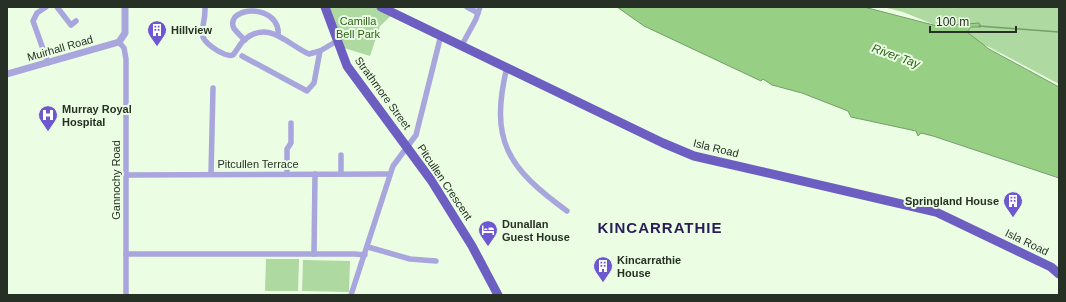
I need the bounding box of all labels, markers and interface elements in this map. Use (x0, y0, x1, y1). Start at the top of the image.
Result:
scale bar (930, 8, 1016, 34)
park label: Camilla Bell Park (336, 15, 381, 40)
text: 100 m (936, 15, 969, 29)
building icon: Hillview (146, 19, 168, 47)
place label: Hillview (171, 24, 212, 36)
street label: Muirhall Road (26, 33, 94, 63)
water label: River Tay (870, 41, 923, 72)
street label: Strathmore Street (353, 54, 413, 132)
place label: Murray Royal Hospital (62, 103, 132, 128)
hospital icon: Murray Royal Hospital (37, 104, 59, 132)
street label: Isla Road (692, 137, 740, 159)
street label: Gannochy Road (110, 140, 122, 220)
street label: Pitcullen Crescent (415, 142, 475, 222)
street label: Pitcullen Terrace (217, 158, 299, 170)
building icon: Springland House (1002, 190, 1024, 218)
place label: Springland House (905, 195, 999, 207)
place label: Dunallan Guest House (502, 218, 570, 243)
hotel icon: Dunallan Guest House (477, 219, 499, 247)
district label: KINCARRATHIE (597, 219, 723, 236)
street label: Isla Road (1003, 226, 1051, 258)
place label: Kincarrathie House (617, 254, 681, 279)
building icon: Kincarrathie House (592, 255, 614, 283)

